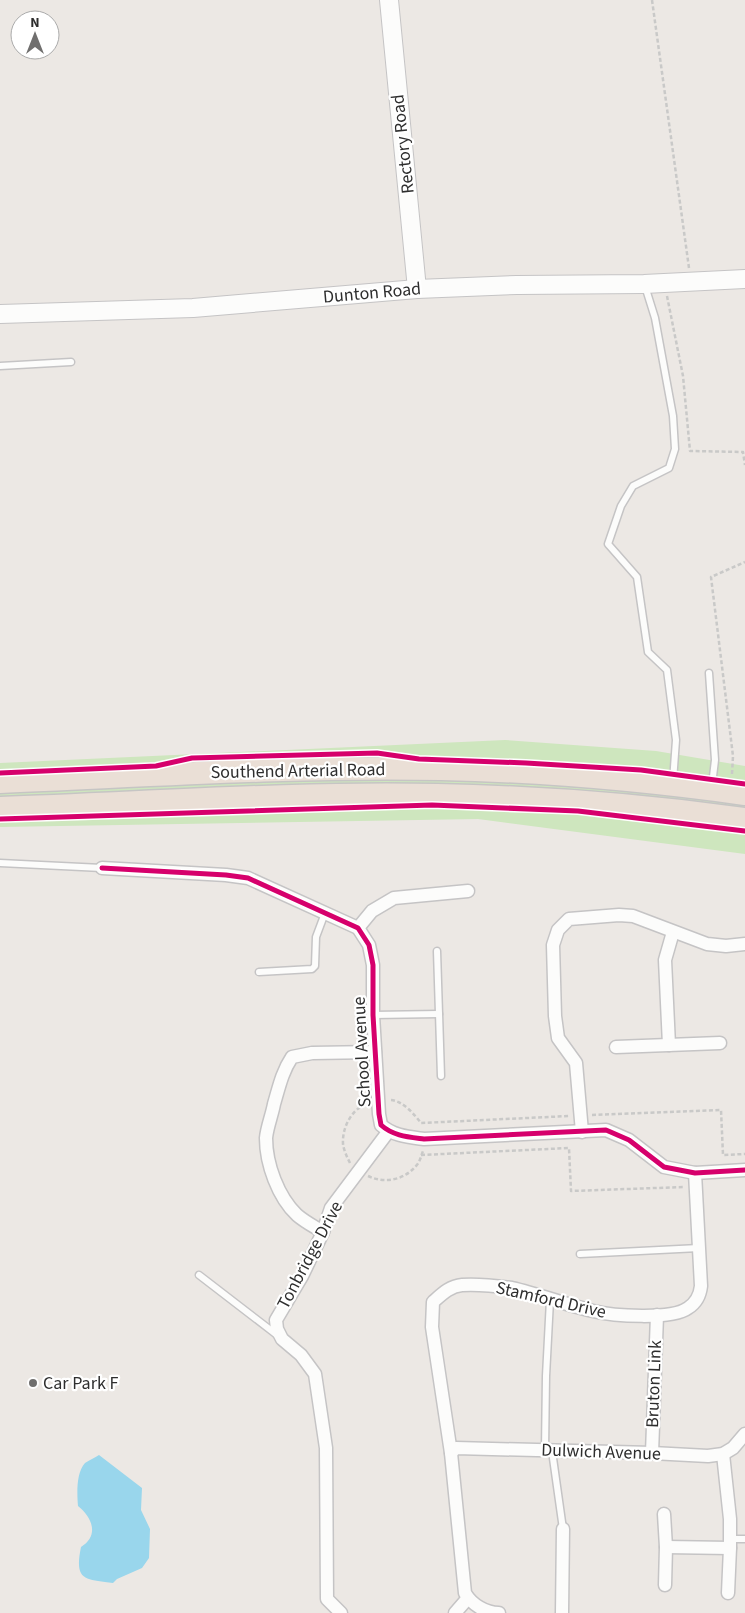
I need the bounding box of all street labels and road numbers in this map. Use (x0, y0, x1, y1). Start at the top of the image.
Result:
street label: Rectory Road (385, 93, 421, 195)
street label: Dunton Road (322, 276, 422, 310)
street label: Southend Arterial Road (210, 757, 386, 785)
street label: School Avenue (347, 996, 377, 1108)
street label: Tonbridge Drive (271, 1197, 349, 1313)
street label: Stamford Drive (493, 1275, 609, 1325)
street label: Bruton Link (640, 1340, 668, 1428)
street label: Dulwich Avenue (541, 1437, 661, 1467)

